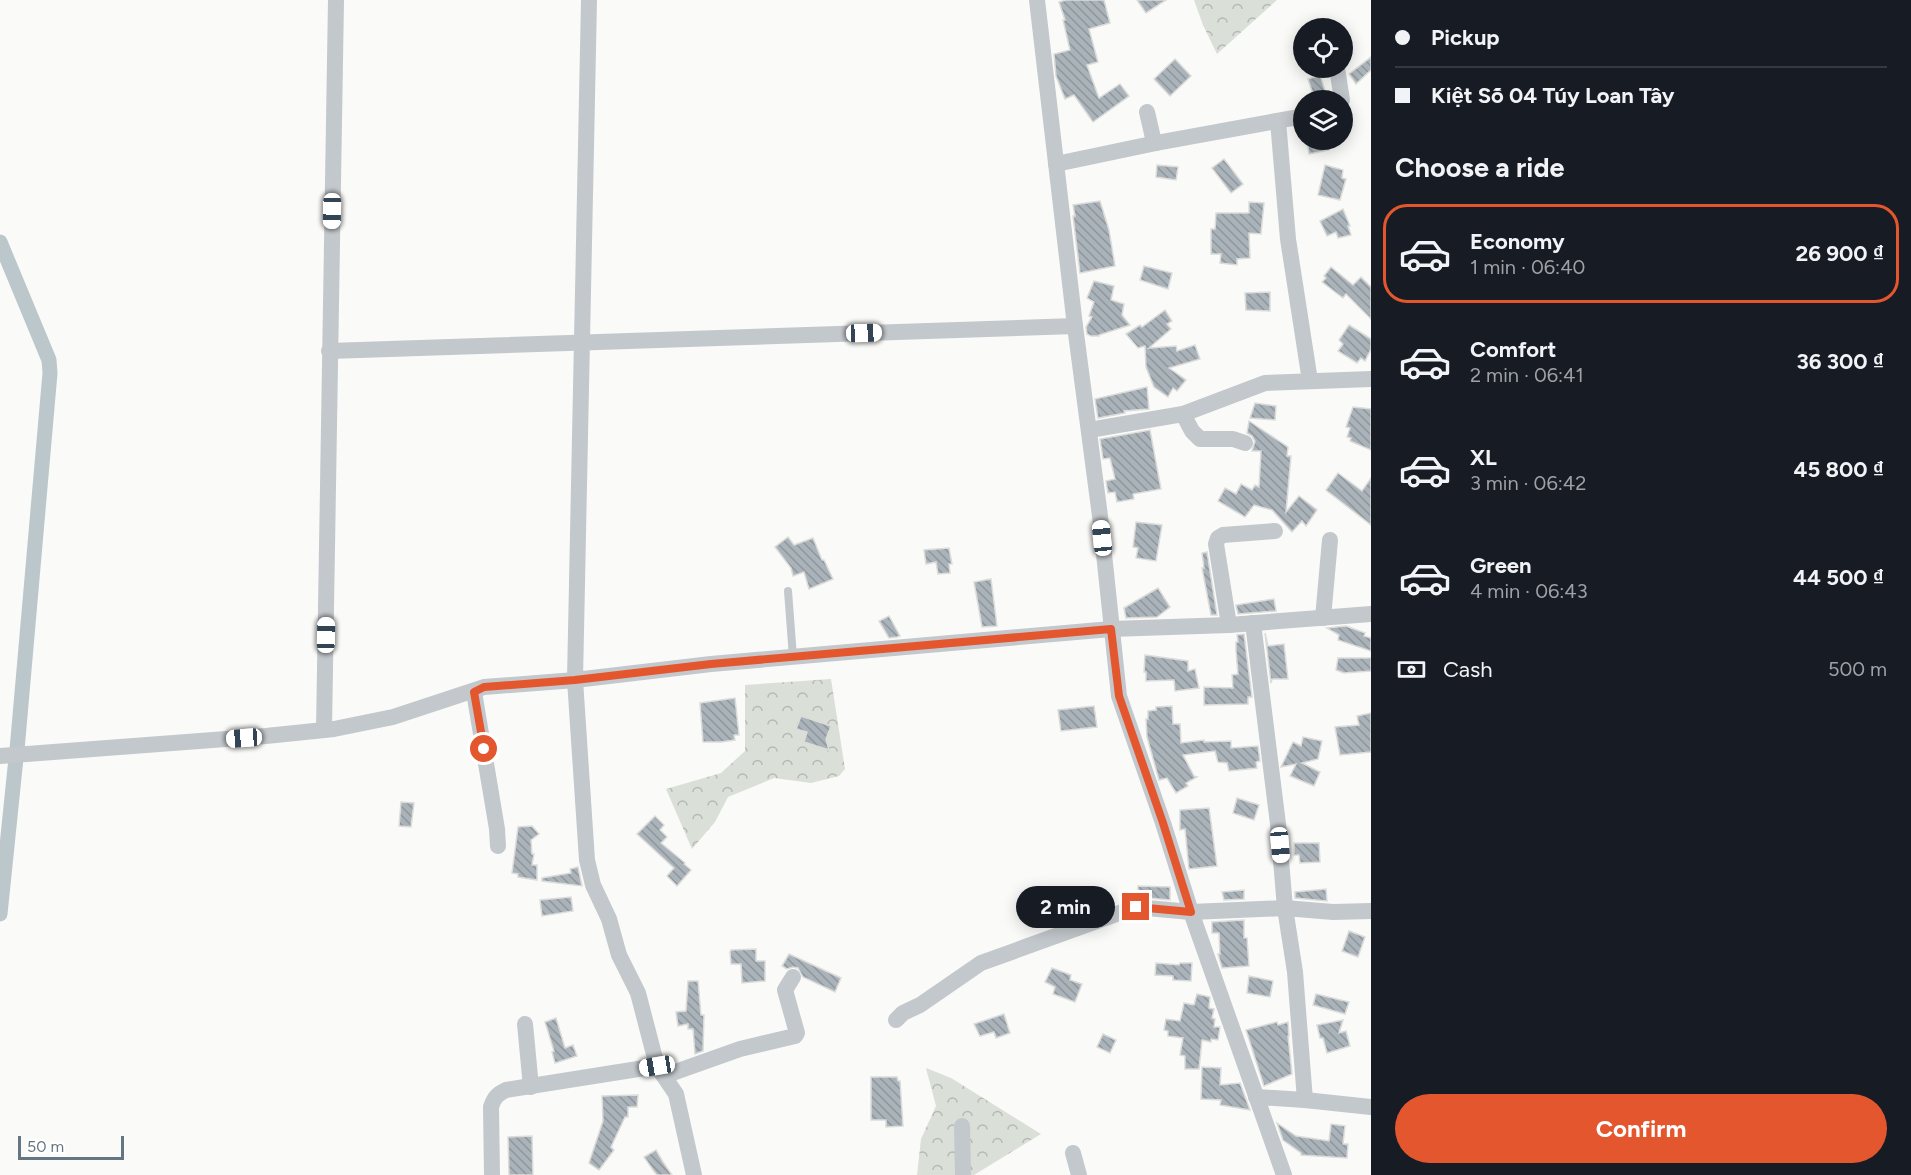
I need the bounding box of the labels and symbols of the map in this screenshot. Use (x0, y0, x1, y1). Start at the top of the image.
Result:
car (323, 193, 341, 229)
car (846, 323, 882, 343)
car (1091, 519, 1113, 557)
car (317, 617, 335, 653)
car (225, 728, 263, 748)
route start (470, 735, 497, 762)
car (1269, 826, 1291, 864)
callout: 2 min (1016, 886, 1115, 928)
route end (1122, 893, 1149, 920)
car (638, 1054, 676, 1078)
scale bar (18, 1133, 124, 1160)

